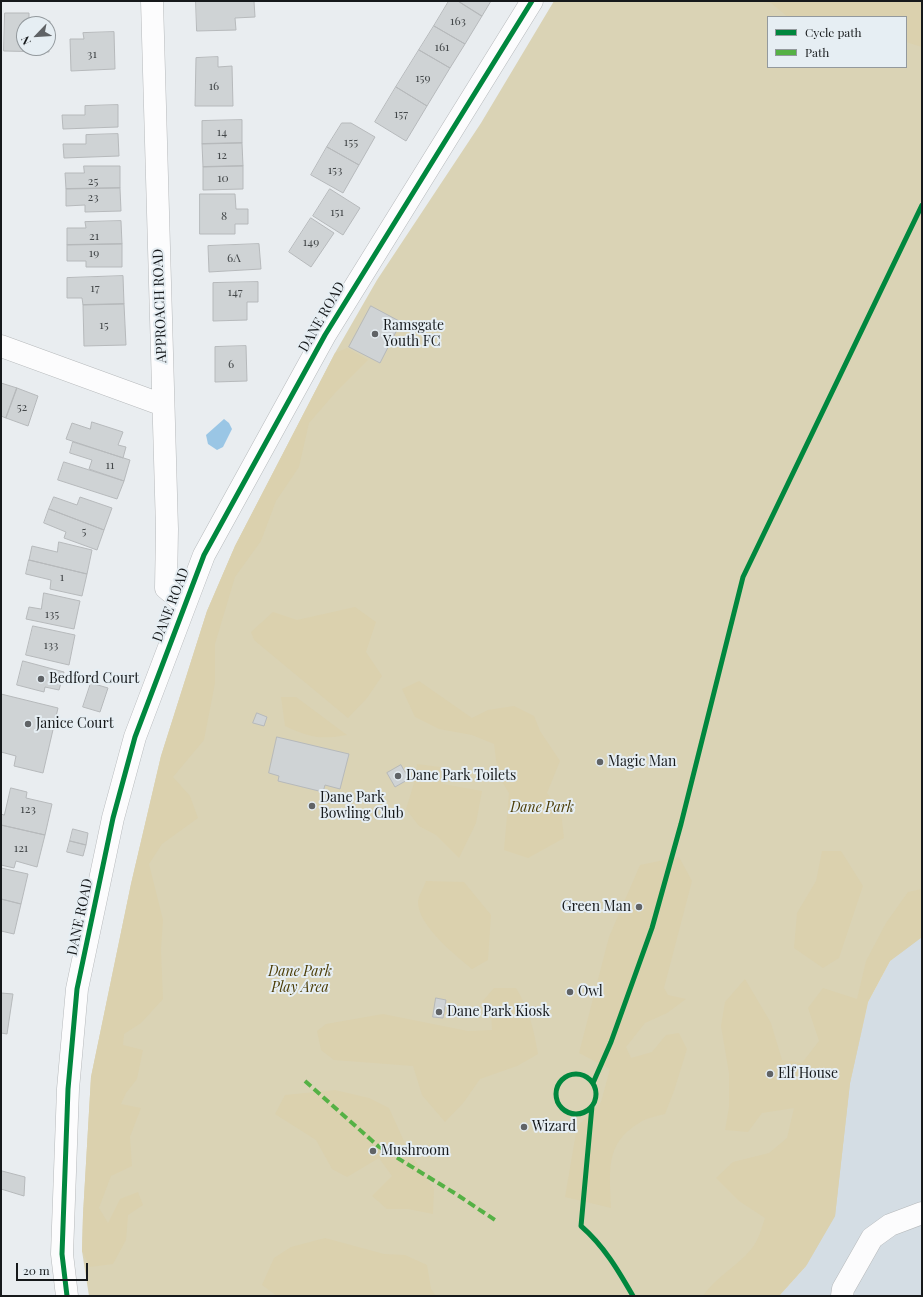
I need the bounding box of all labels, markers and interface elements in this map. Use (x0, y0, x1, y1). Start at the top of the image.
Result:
house number: 163 (450, 14, 466, 28)
north arrow (16, 16, 56, 56)
legend (767, 16, 907, 68)
text: Cycle path (805, 24, 862, 40)
text: N (17, 34, 34, 48)
house number: 161 (434, 40, 450, 54)
text: Path (805, 44, 829, 60)
house number: 31 (87, 47, 97, 61)
house number: 159 (415, 71, 431, 85)
house number: 16 (209, 79, 219, 93)
house number: 157 (394, 107, 408, 121)
house number: 14 (217, 125, 227, 139)
house number: 155 (344, 135, 358, 149)
house number: 12 (217, 148, 227, 162)
house number: 153 (328, 163, 342, 177)
house number: 10 (217, 171, 229, 185)
house number: 25 (88, 174, 98, 188)
house number: 23 (87, 190, 99, 204)
house number: 151 (330, 205, 344, 219)
house number: 8 (221, 209, 227, 223)
house number: 21 (89, 229, 99, 243)
house number: 149 (303, 235, 319, 249)
house number: 19 (89, 246, 99, 260)
street label: APPROACH ROAD (150, 249, 170, 363)
house number: 6A (227, 251, 241, 265)
street label: DANE ROAD (295, 279, 349, 355)
house number: 17 (90, 281, 100, 295)
house number: 147 (227, 285, 243, 299)
house number: 15 (99, 318, 109, 332)
place label: Ramsgate Youth FC (383, 318, 444, 350)
marker: Ramsgate Youth FC (370, 329, 380, 339)
house number: 6 (228, 357, 234, 371)
house number: 52 (17, 400, 27, 414)
house number: 11 (106, 458, 114, 472)
house number: 5 (82, 524, 86, 538)
street label: DANE ROAD (149, 566, 193, 644)
house number: 1 (60, 570, 64, 584)
house number: 135 (45, 607, 59, 621)
house number: 133 (43, 638, 59, 652)
place label: Bedford Court (49, 671, 139, 687)
marker: Bedford Court (36, 674, 46, 684)
place label: Janice Court (36, 716, 114, 732)
marker: Janice Court (23, 719, 33, 729)
place label: Magic Man (608, 754, 676, 770)
marker: Magic Man (595, 757, 605, 767)
place label: Dane Park Toilets (406, 768, 516, 784)
marker: Dane Park Toilets (393, 771, 403, 781)
place label: Dane Park Bowling Club (320, 790, 404, 822)
park label: Dane Park (510, 800, 574, 816)
marker: Dane Park Bowling Club (307, 801, 317, 811)
house number: 123 (20, 802, 36, 816)
house number: 121 (14, 841, 28, 855)
street label: DANE ROAD (64, 877, 96, 957)
place label: Green Man (562, 899, 631, 915)
marker: Green Man (634, 902, 644, 912)
park label: Dane Park Play Area (268, 964, 332, 996)
place label: Owl (578, 984, 603, 1000)
marker: Owl (565, 987, 575, 997)
place label: Dane Park Kiosk (447, 1004, 550, 1020)
marker: Dane Park Kiosk (434, 1007, 444, 1017)
place label: Elf House (778, 1066, 838, 1082)
marker: Elf House (765, 1069, 775, 1079)
place label: Wizard (532, 1119, 576, 1135)
marker: Wizard (519, 1122, 529, 1132)
place label: Mushroom (381, 1143, 449, 1159)
marker: Mushroom (368, 1146, 378, 1156)
scale bar (18, 1255, 90, 1281)
text: 20 m (23, 1262, 50, 1278)

